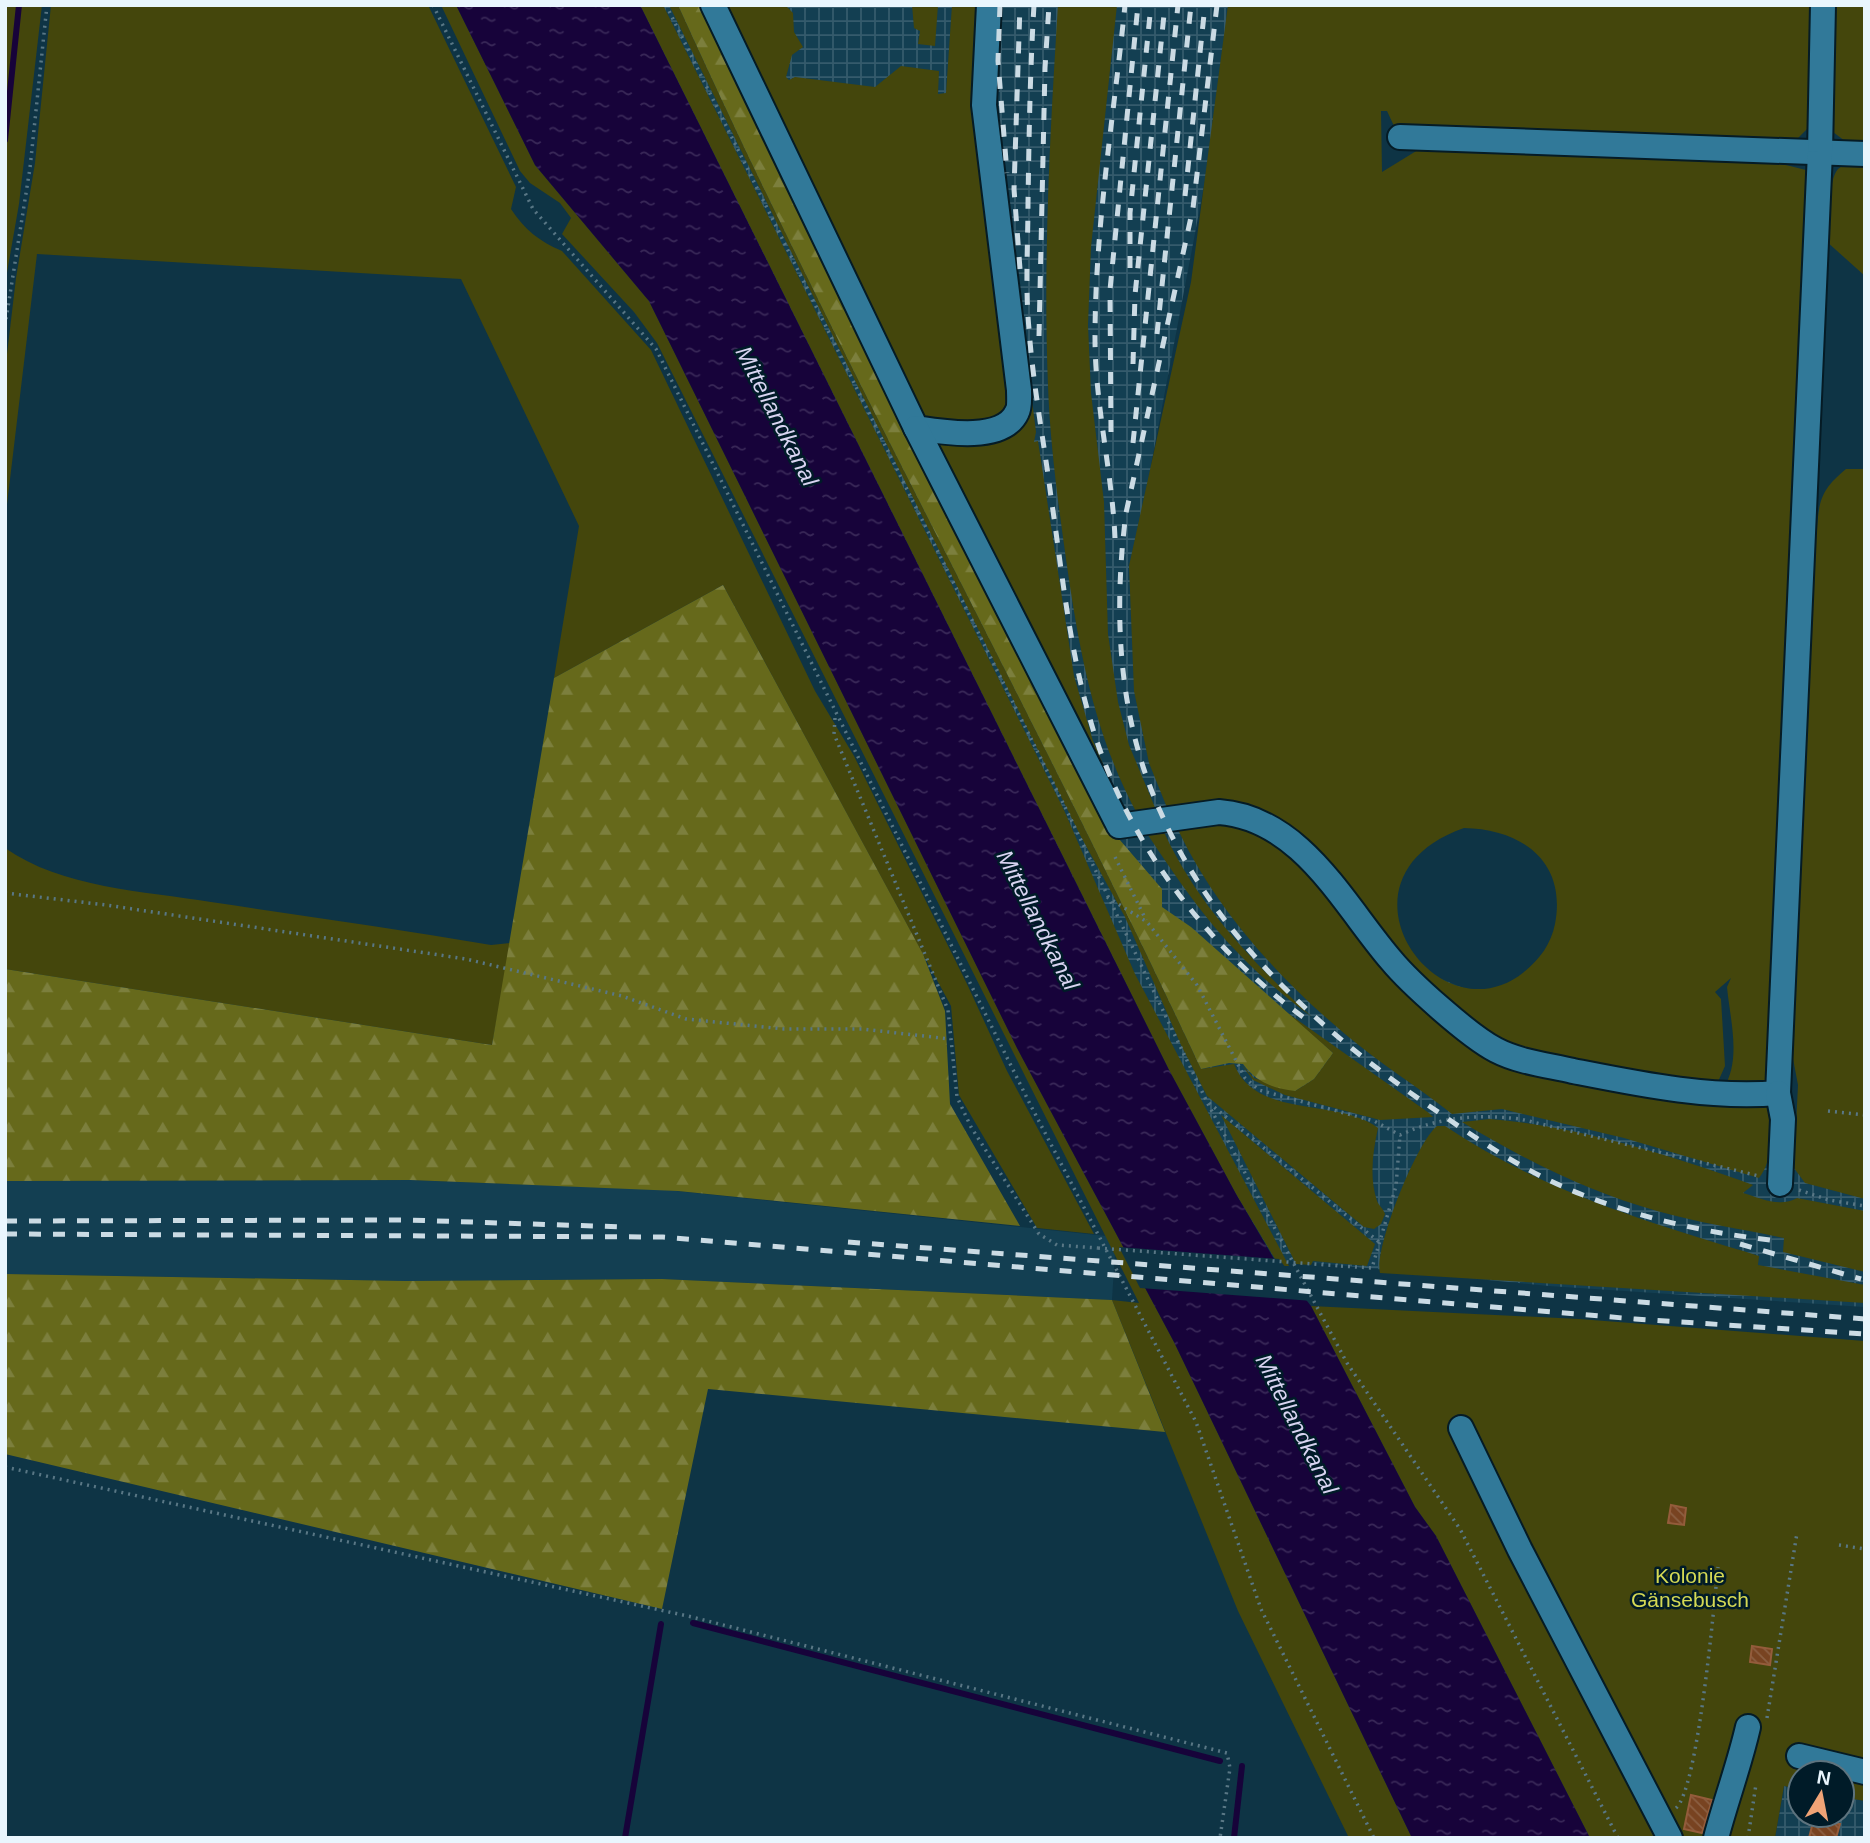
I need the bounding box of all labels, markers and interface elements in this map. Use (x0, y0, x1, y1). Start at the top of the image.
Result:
water label: Mittellandkanal (731, 342, 824, 491)
water label: Mittellandkanal (992, 846, 1085, 995)
water label: Mittellandkanal (1251, 1350, 1344, 1499)
park label: Kolonie Gänsebusch (1631, 1564, 1749, 1611)
north arrow (1786, 1759, 1856, 1829)
text: N (1815, 1766, 1832, 1789)

